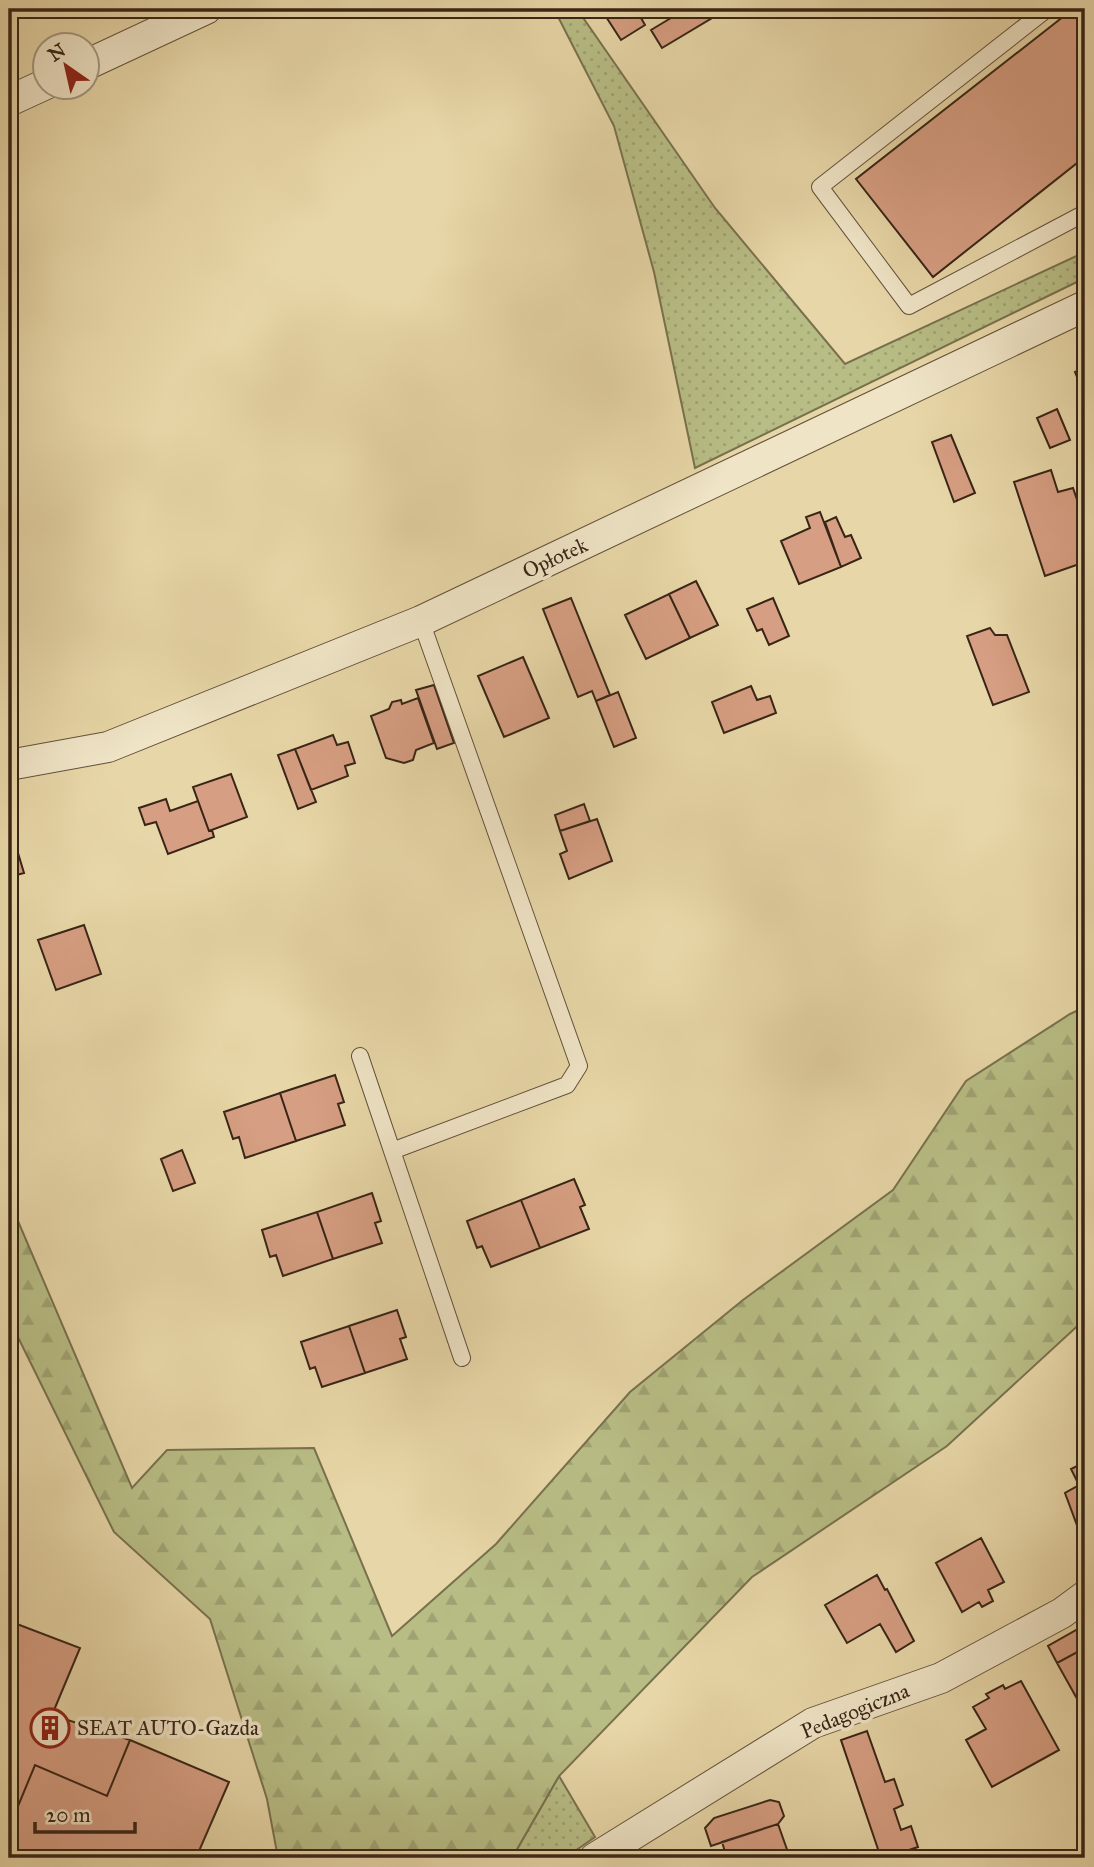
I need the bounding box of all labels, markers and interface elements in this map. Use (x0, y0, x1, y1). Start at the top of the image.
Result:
north arrow (32, 32, 102, 102)
text: N (44, 38, 70, 66)
street label: Opłotek (518, 532, 592, 584)
street label: Pedagogiczna (797, 1677, 913, 1744)
building icon: SEAT AUTO-Gazda (29, 1707, 71, 1749)
place label: SEAT AUTO-Gazda (77, 1715, 259, 1741)
scale bar (35, 1790, 135, 1834)
text: 20 m (46, 1802, 91, 1828)

